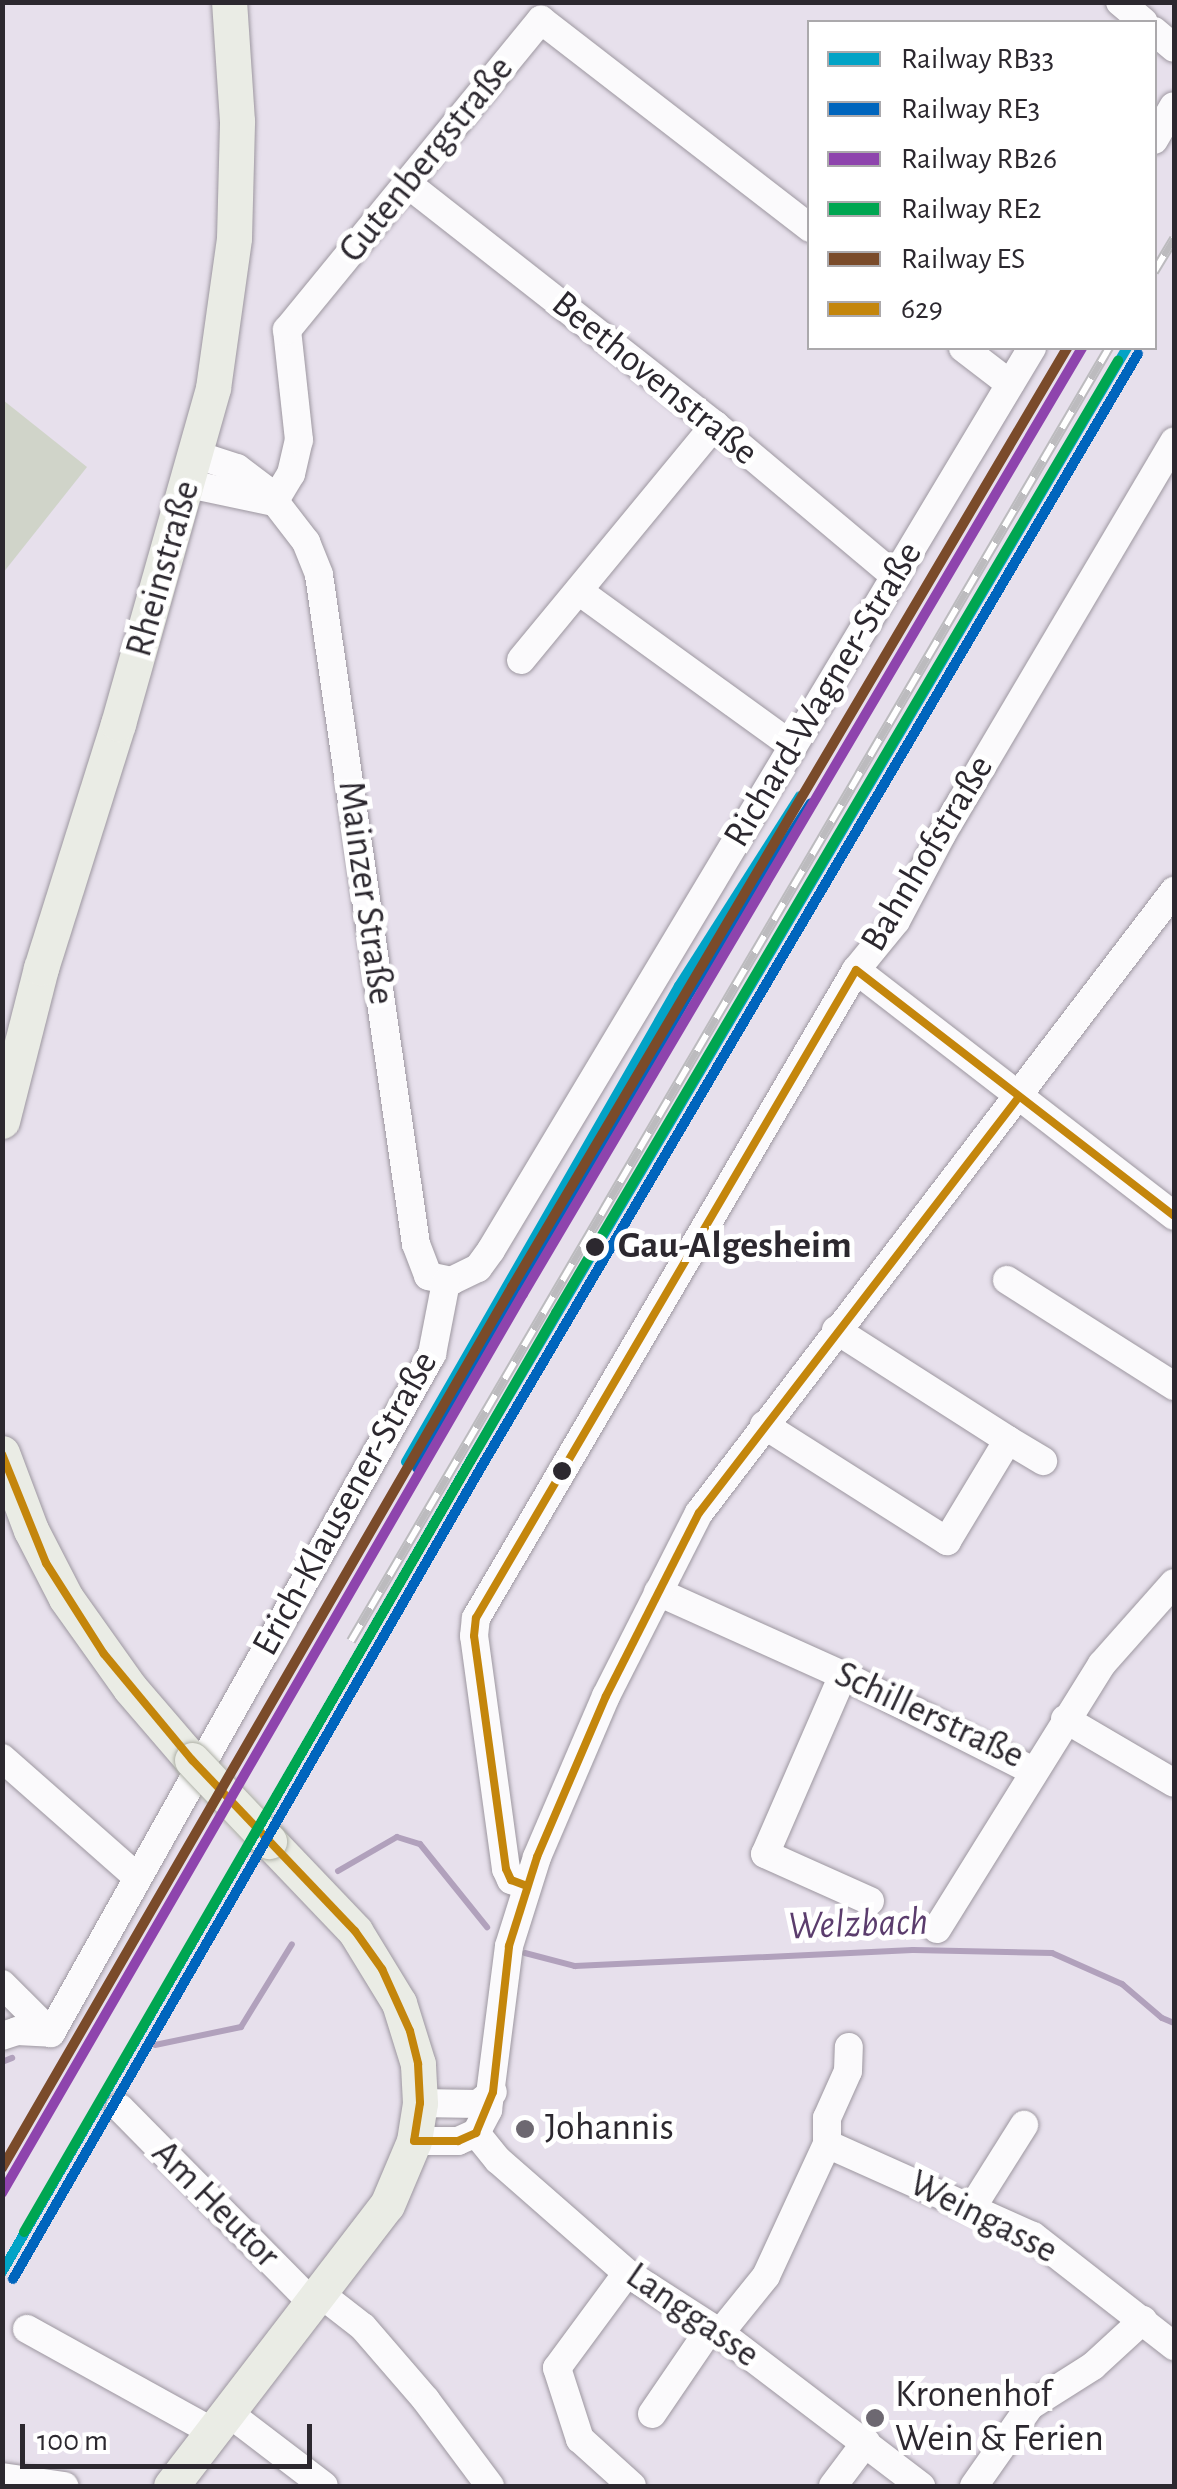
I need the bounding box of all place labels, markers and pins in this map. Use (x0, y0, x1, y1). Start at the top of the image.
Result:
place label: Gau-Algesheim (618, 1224, 852, 1270)
marker: Gau-Algesheim (582, 1234, 608, 1260)
unlabelled marker (552, 1461, 572, 1481)
place label: Johannis (545, 2106, 674, 2152)
marker: Johannis (514, 2118, 536, 2140)
place label: Kronenhof Wein & Ferien (895, 2373, 1104, 2462)
marker: Kronenhof Wein & Ferien (864, 2407, 886, 2429)

